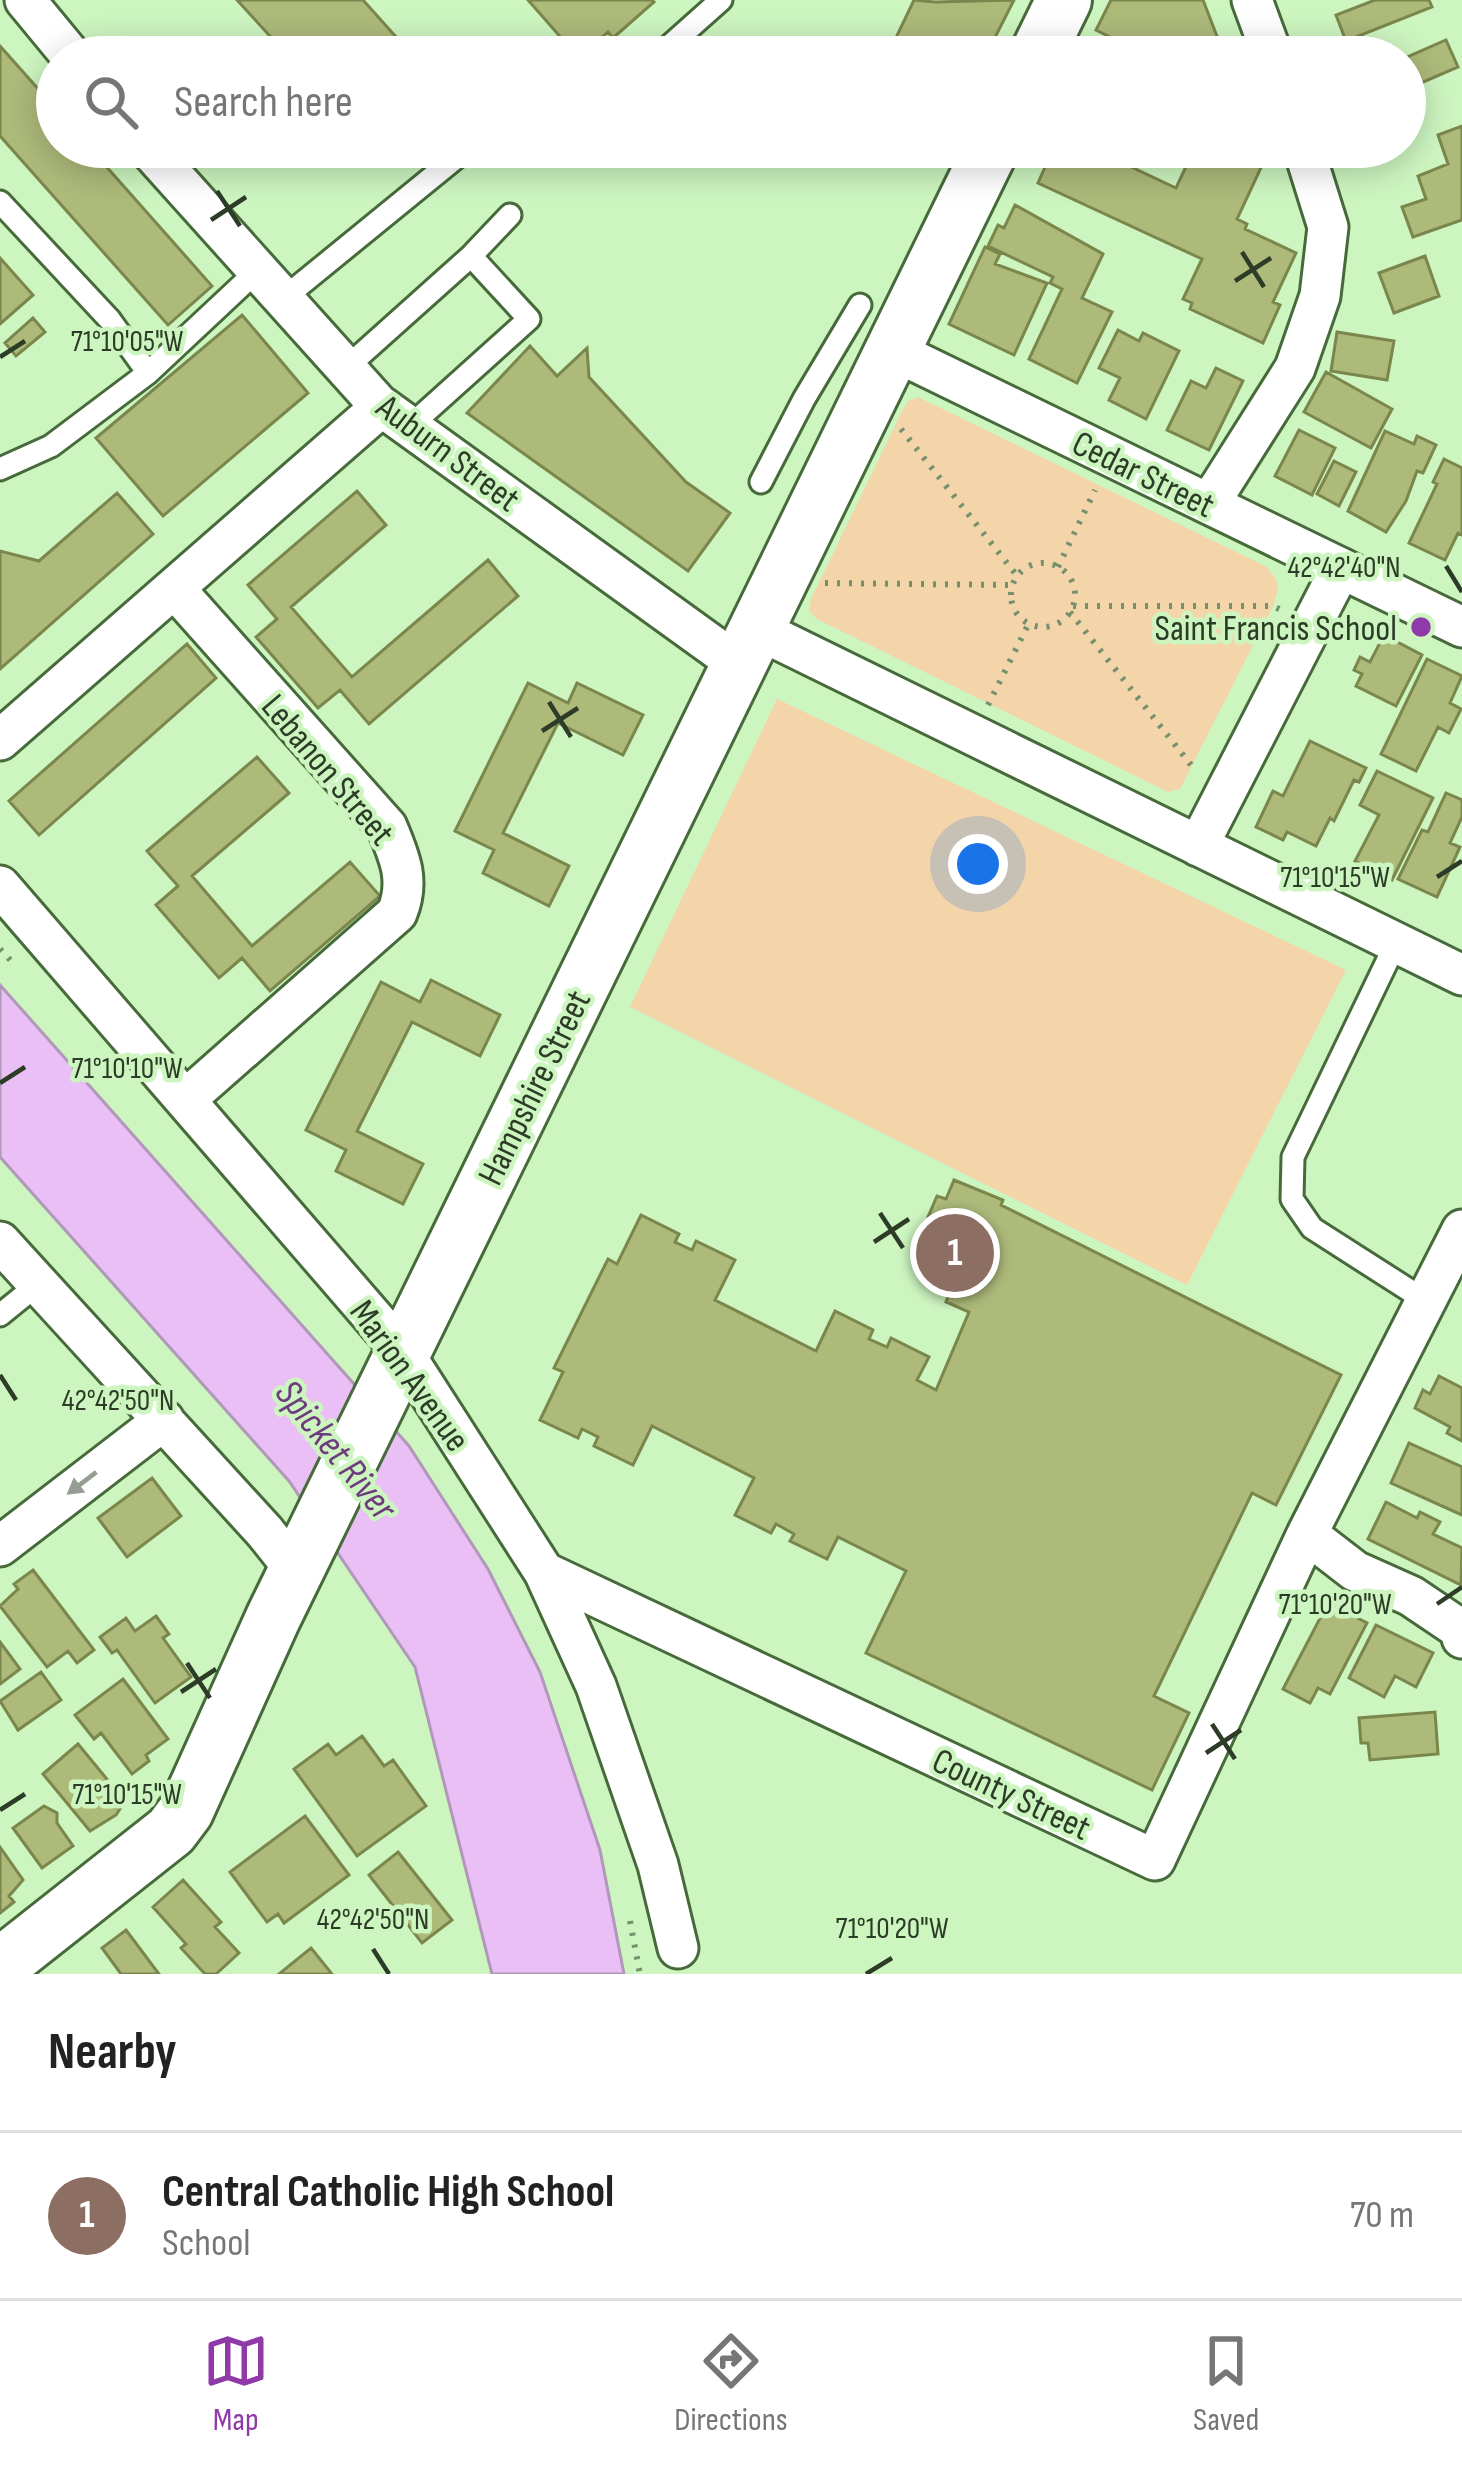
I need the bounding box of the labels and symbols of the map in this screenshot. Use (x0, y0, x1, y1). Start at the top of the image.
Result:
text: 71°10'05"W (71, 324, 184, 360)
street label: Auburn Street (367, 386, 527, 522)
street label: Cedar Street (1065, 422, 1221, 528)
text: 42°42'40"N (1287, 550, 1401, 586)
place label: Saint Francis School (1155, 608, 1397, 651)
marker: Saint Francis School (1408, 614, 1434, 640)
street label: Lebanon Street (252, 686, 403, 855)
your location (948, 834, 1008, 894)
text: 71°10'15"W (1280, 860, 1390, 896)
street label: Hampshire Street (470, 984, 601, 1192)
text: 71°10'10"W (72, 1051, 183, 1087)
pin: 1 (916, 1208, 994, 1298)
street label: Marion Avenue (340, 1292, 478, 1460)
water label: Spicket River (264, 1371, 407, 1532)
text: 42°42'50"N (62, 1383, 174, 1419)
one-way arrow (66, 1470, 98, 1495)
text: 71°10'20"W (1279, 1587, 1392, 1623)
street label: County Street (925, 1740, 1097, 1851)
text: 71°10'15"W (72, 1777, 182, 1813)
text: 42°42'50"N (317, 1902, 429, 1938)
text: 71°10'20"W (836, 1911, 949, 1947)

